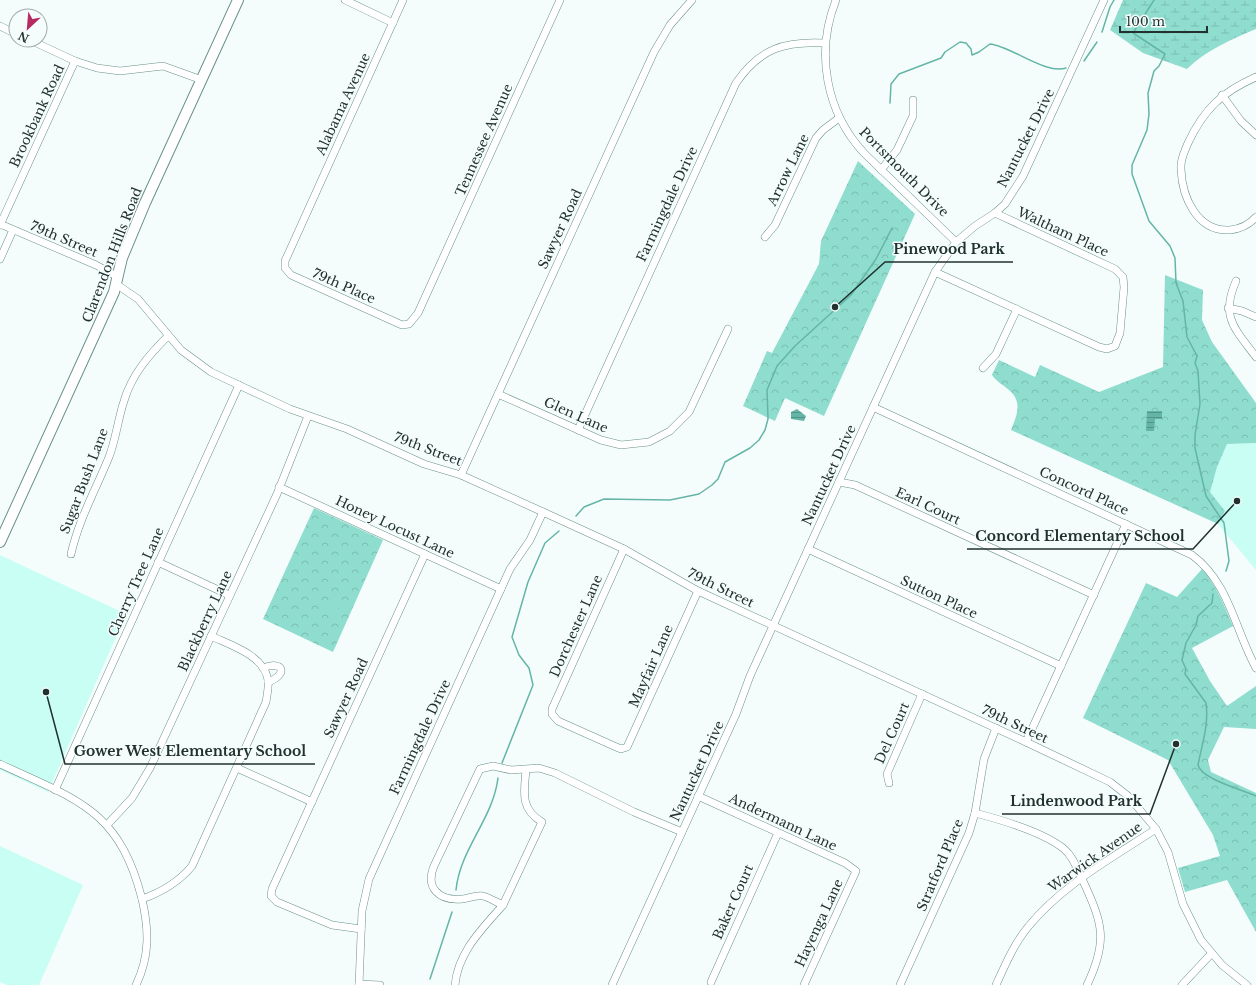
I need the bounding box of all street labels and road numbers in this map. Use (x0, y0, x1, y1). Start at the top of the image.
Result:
street label: Alabama Avenue (311, 50, 374, 159)
street label: Brookbank Road (6, 62, 68, 170)
street label: Tennessee Avenue (452, 81, 516, 199)
street label: Nantucket Drive (994, 86, 1058, 190)
street label: Portsmouth Drive (856, 124, 952, 220)
street label: Arrow Lane (763, 131, 813, 210)
street label: Farmingdale Drive (633, 144, 701, 264)
street label: Clarendon Hills Road (78, 185, 146, 325)
street label: Sawyer Road (534, 186, 586, 272)
street label: Waltham Place (1014, 203, 1111, 261)
street label: 79th Street (28, 217, 100, 261)
street label: 79th Place (310, 265, 378, 307)
street label: Glen Lane (541, 393, 611, 437)
street label: Nantucket Drive (798, 422, 860, 528)
street label: Sugar Bush Lane (56, 426, 112, 536)
street label: 79th Street (392, 428, 465, 470)
street label: Concord Place (1037, 463, 1131, 519)
street label: Earl Court (893, 484, 963, 528)
street label: Honey Locust Lane (333, 492, 457, 562)
street label: Cherry Tree Lane (104, 525, 168, 639)
street label: 79th Street (685, 565, 757, 611)
street label: Blackberry Lane (174, 568, 236, 674)
street label: Dorchester Lane (546, 572, 606, 680)
street label: Sutton Place (898, 572, 980, 622)
street label: Mayfair Lane (625, 622, 677, 710)
street label: Sawyer Road (320, 655, 372, 741)
street label: Farmingdale Drive (386, 677, 454, 797)
street label: Del Court (871, 699, 913, 766)
street label: 79th Street (979, 701, 1051, 747)
street label: Nantucket Drive (666, 718, 728, 824)
street label: Andermann Lane (725, 789, 840, 854)
street label: Stratford Place (913, 816, 967, 914)
street label: Warwick Avenue (1044, 818, 1145, 896)
street label: Baker Court (709, 862, 757, 942)
street label: Hayenga Lane (791, 876, 847, 970)

